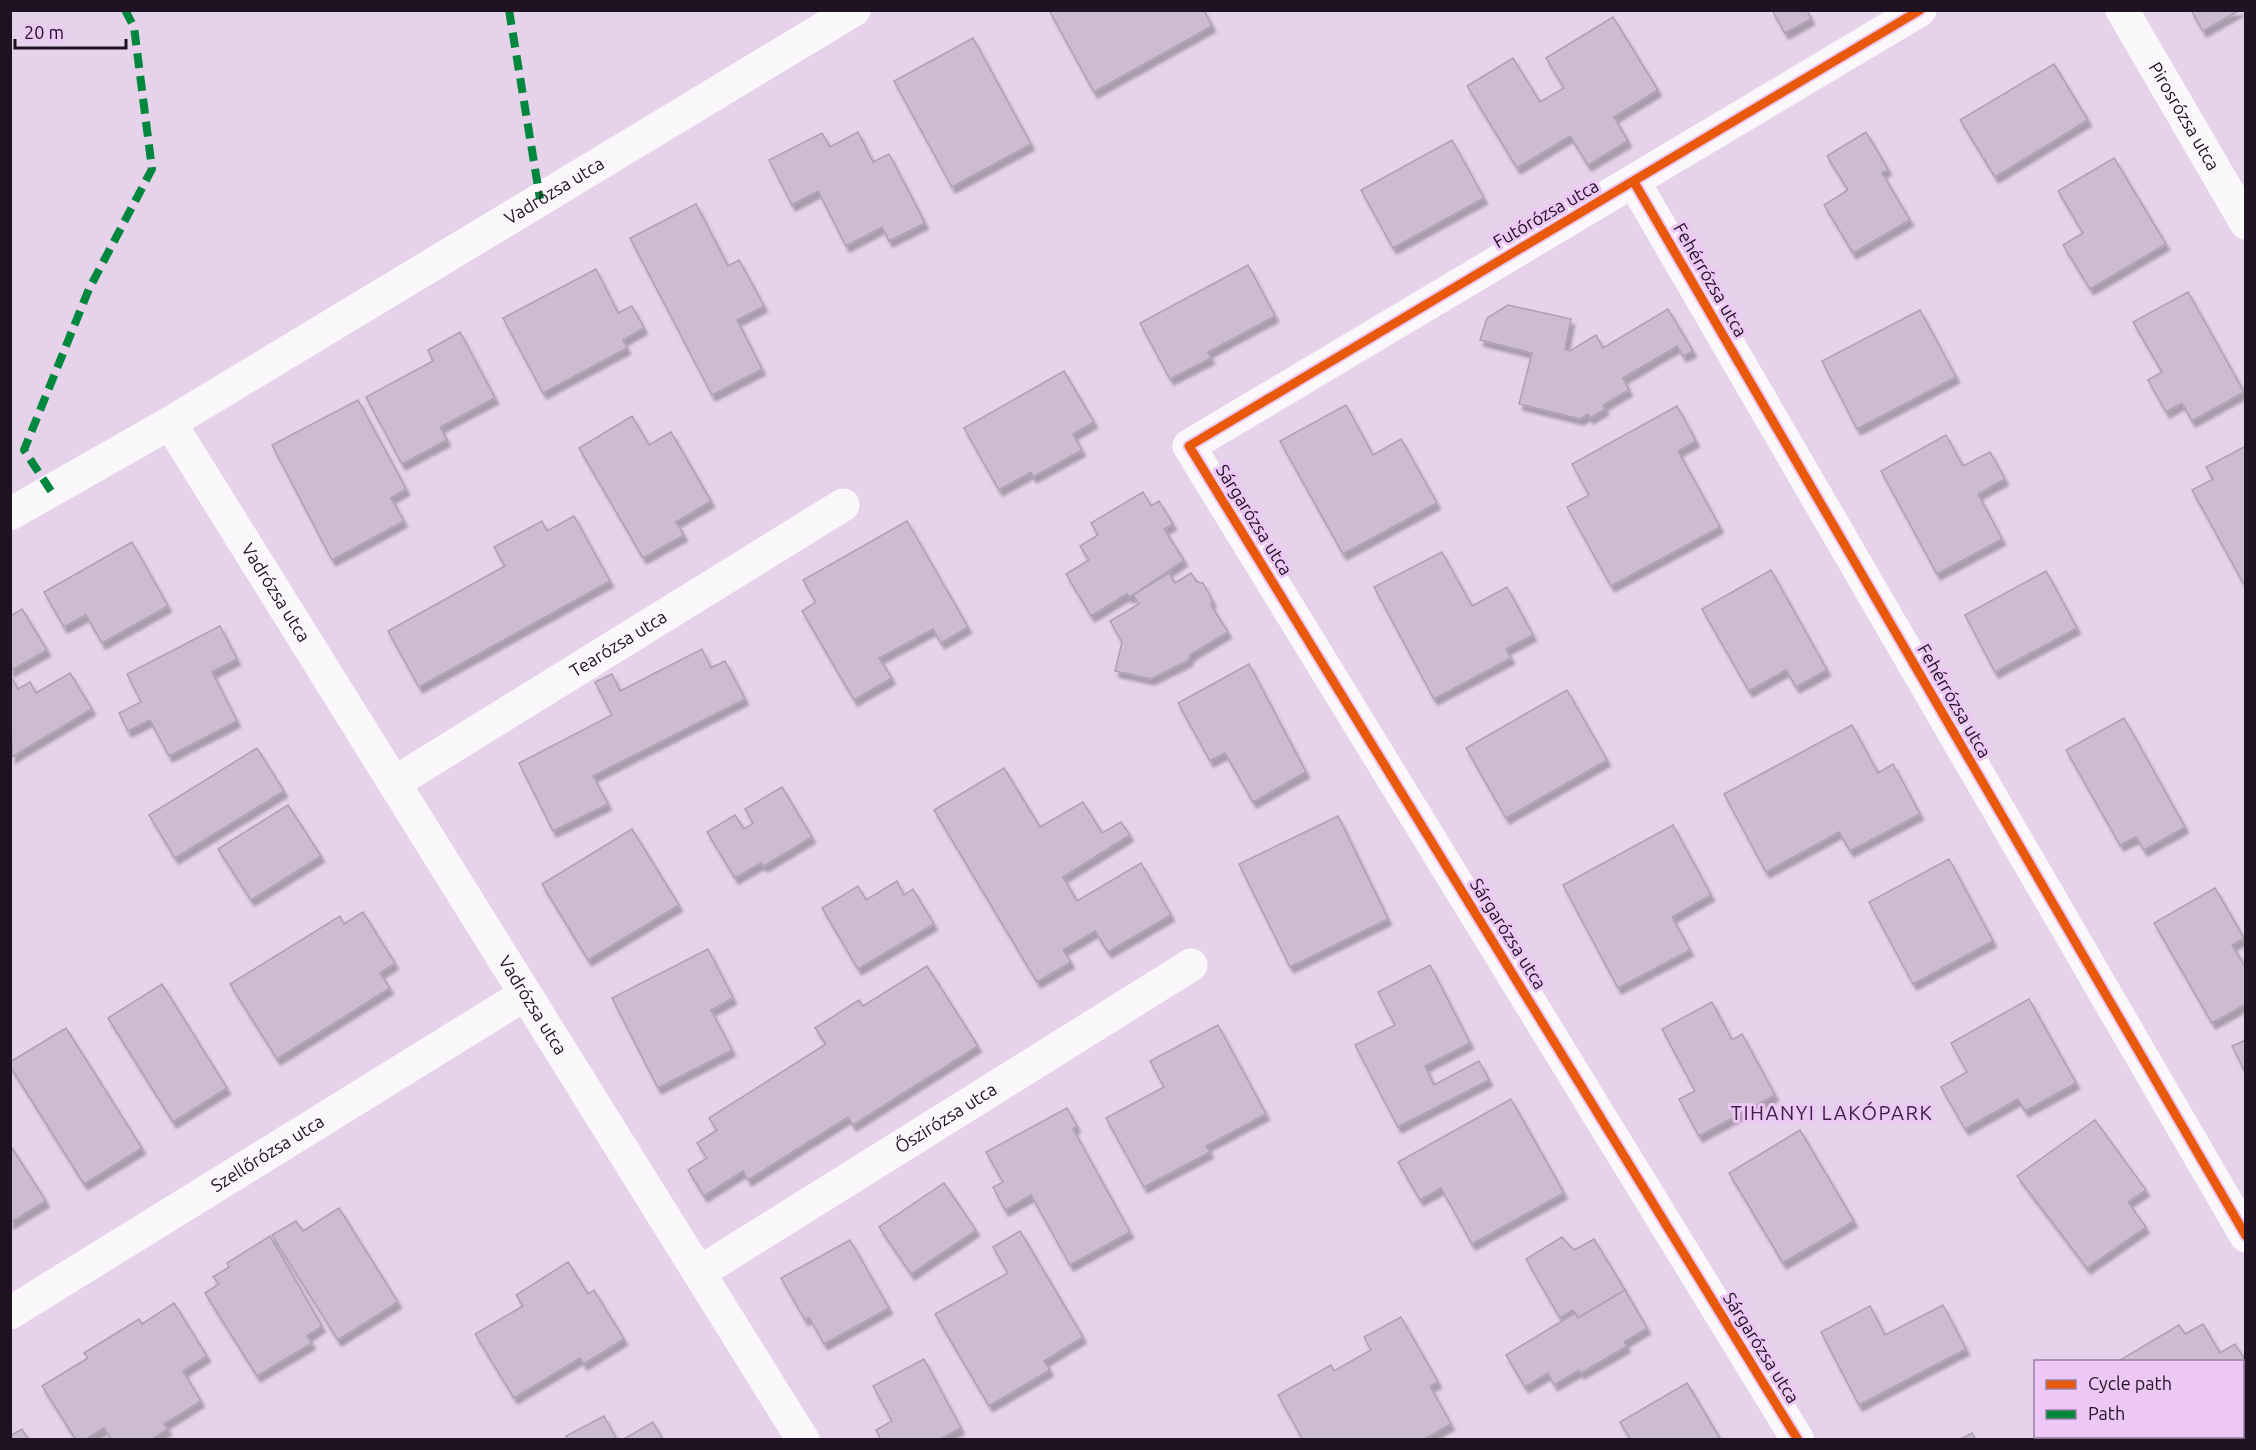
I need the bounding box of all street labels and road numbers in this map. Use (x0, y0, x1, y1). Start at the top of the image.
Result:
street label: Pirosrózsa utca (2145, 58, 2224, 173)
street label: Vadrózsa utca (500, 152, 607, 228)
street label: Futórózsa utca (1489, 175, 1602, 251)
street label: Fehérrózsa utca (1670, 219, 1752, 340)
street label: Sárgarózsa utca (1213, 460, 1297, 578)
street label: Vadrózsa utca (238, 539, 315, 645)
street label: Tearózsa utca (566, 606, 670, 681)
street label: Fehérrózsa utca (1914, 640, 1996, 761)
street label: Sárgarózsa utca (1467, 874, 1551, 992)
street label: Vadrózsa utca (495, 952, 572, 1058)
street label: Őszirózsa utca (890, 1078, 1000, 1157)
street label: Szellőrózsa utca (207, 1110, 327, 1195)
street label: Sárgarózsa utca (1720, 1288, 1804, 1406)

